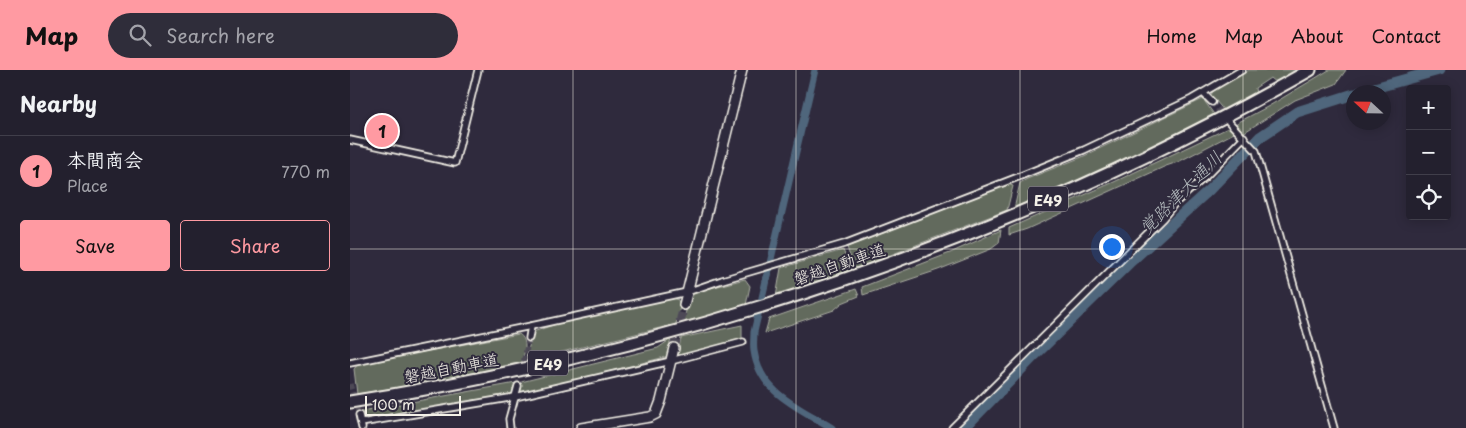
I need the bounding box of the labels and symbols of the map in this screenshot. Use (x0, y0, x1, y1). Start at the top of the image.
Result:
north arrow (1346, 85, 1391, 130)
pin: 1 (366, 112, 398, 150)
water label: 覚路津大通川 (1132, 144, 1228, 240)
road number: E49 (1028, 186, 1068, 212)
your location (1099, 234, 1125, 260)
street label: 磐越自動車道 (790, 236, 888, 290)
street label: 磐越自動車道 (402, 346, 500, 388)
road number: E49 (528, 350, 568, 376)
scale bar (365, 393, 461, 416)

